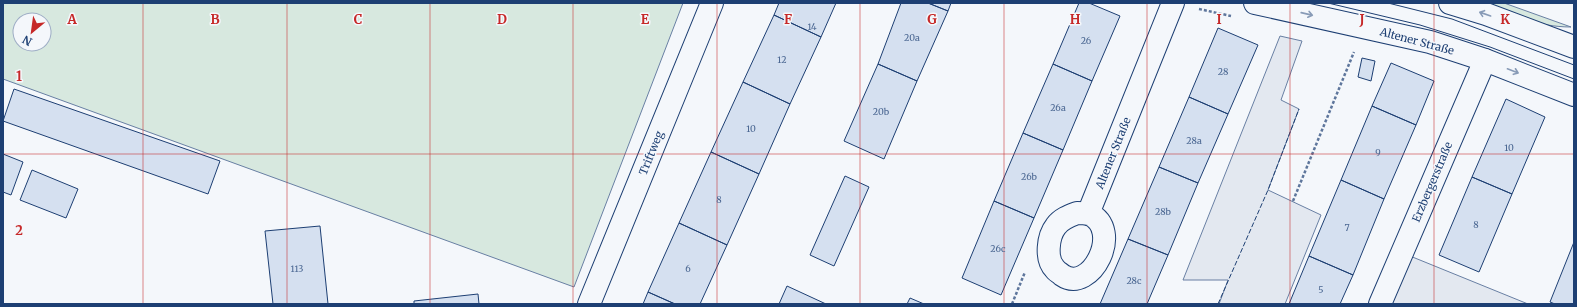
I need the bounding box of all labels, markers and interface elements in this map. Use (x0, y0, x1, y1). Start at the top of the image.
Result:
one-way arrow (1478, 10, 1491, 17)
text: A (66, 11, 77, 28)
text: B (210, 11, 220, 28)
text: C (354, 11, 363, 28)
text: D (497, 11, 507, 28)
text: E (641, 11, 650, 28)
text: F (784, 11, 792, 28)
text: G (927, 11, 937, 28)
text: H (1070, 11, 1081, 28)
text: I (1216, 11, 1222, 28)
one-way arrow (1300, 11, 1313, 19)
text: J (1358, 11, 1365, 28)
text: K (1500, 11, 1510, 28)
north arrow (12, 12, 52, 52)
house number: 14 (807, 21, 817, 32)
street label: Altener Straße (1377, 24, 1456, 58)
text: N (20, 32, 34, 49)
house number: 20a (904, 32, 920, 43)
house number: 26 (1081, 35, 1092, 46)
house number: 12 (777, 54, 787, 65)
house number: 28 (1218, 66, 1228, 77)
text: 1 (16, 68, 22, 85)
one-way arrow (1506, 68, 1518, 76)
house number: 26a (1050, 102, 1066, 113)
house number: 20b (873, 106, 890, 117)
street label: Altener Straße (1092, 115, 1134, 192)
house number: 10 (746, 123, 756, 134)
street label: Triftweg (636, 129, 666, 177)
house number: 28a (1186, 135, 1202, 146)
street label: Erzbergerstraße (1409, 140, 1455, 224)
house number: 10 (1504, 142, 1514, 153)
house number: 9 (1375, 147, 1381, 158)
house number: 26b (1021, 171, 1038, 182)
house number: 8 (716, 194, 722, 205)
house number: 28b (1155, 206, 1172, 217)
house number: 8 (1473, 219, 1479, 230)
text: 2 (15, 222, 23, 239)
house number: 7 (1344, 222, 1350, 233)
house number: 26c (990, 243, 1006, 254)
house number: 113 (291, 263, 303, 274)
house number: 6 (685, 263, 691, 274)
house number: 28c (1126, 275, 1142, 286)
house number: 5 (1318, 284, 1324, 295)

